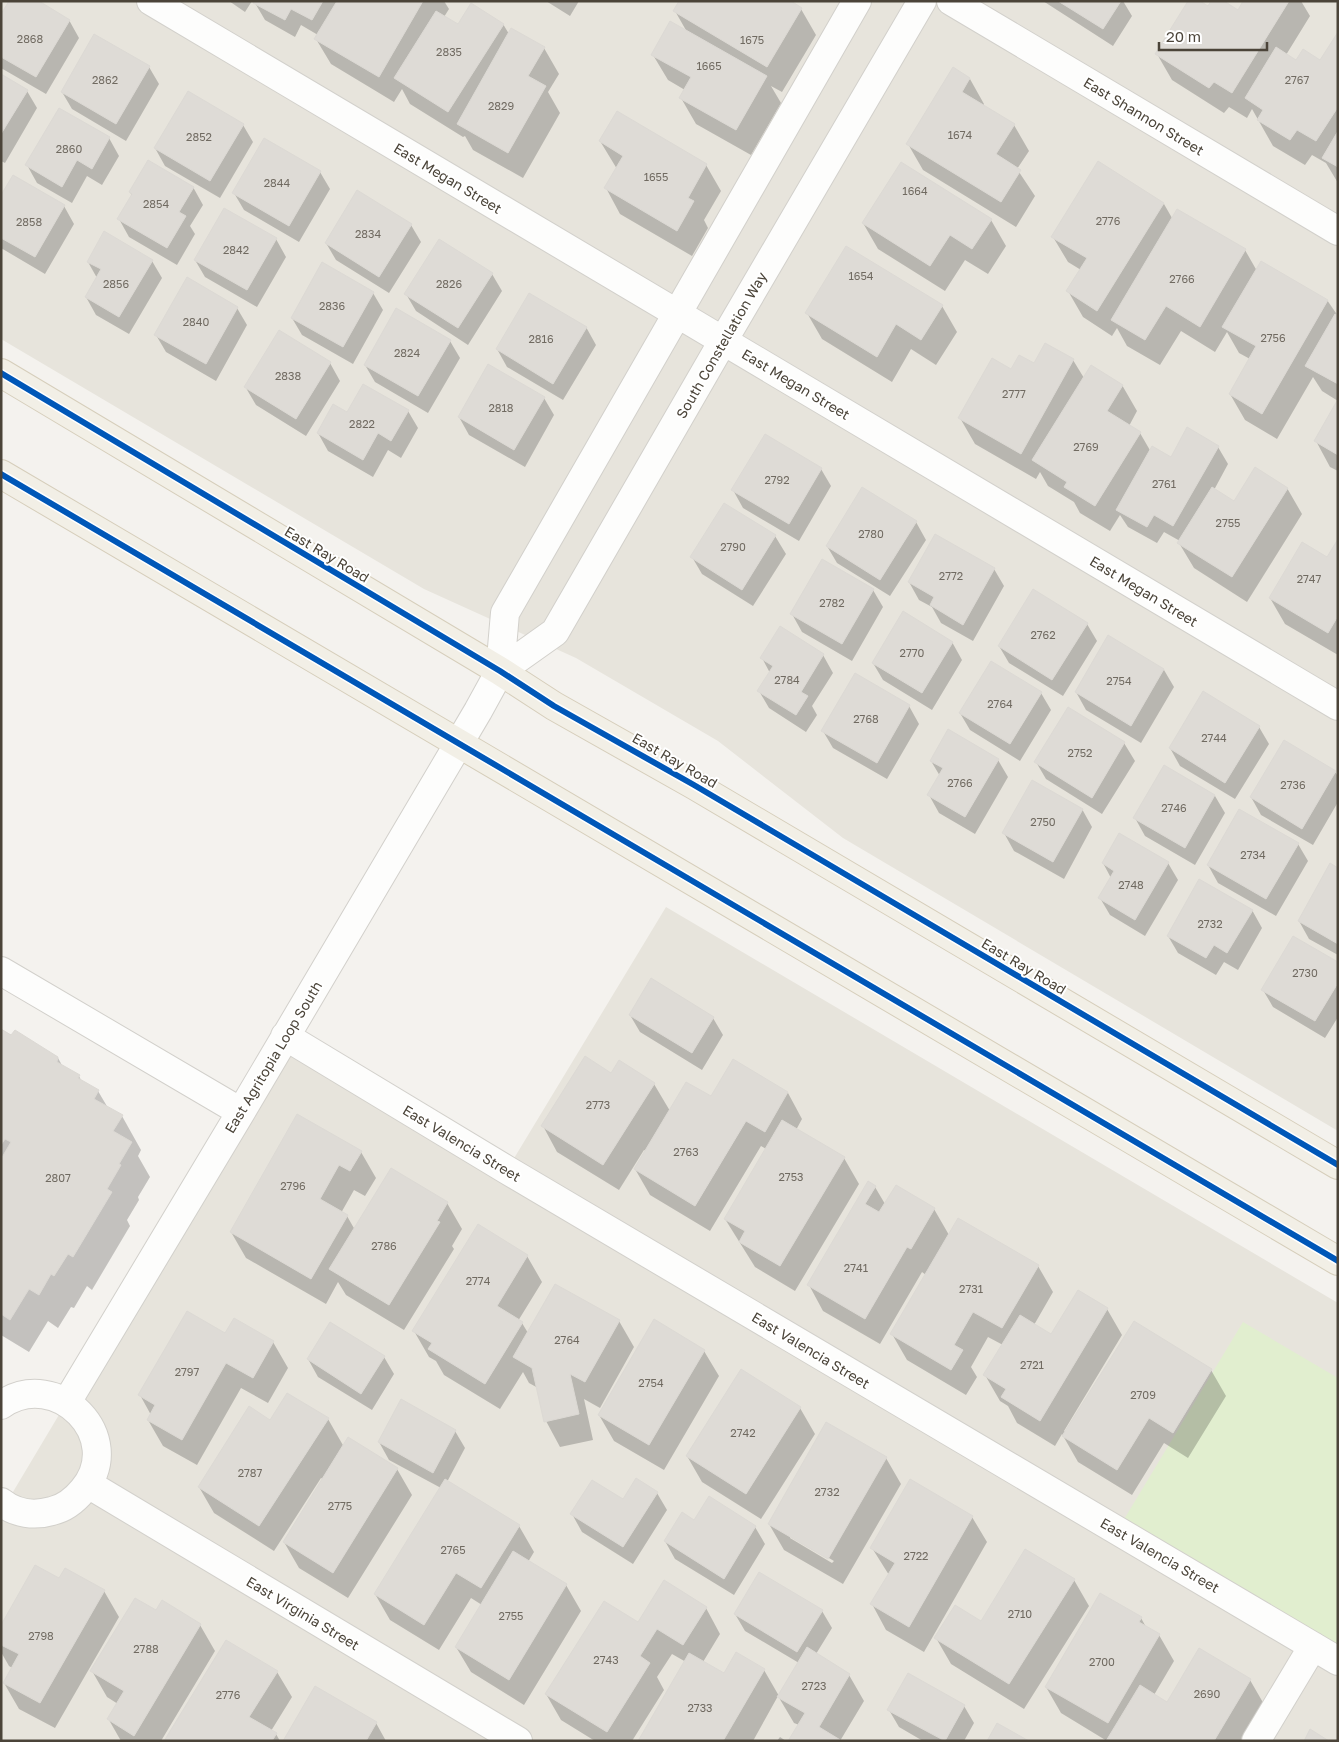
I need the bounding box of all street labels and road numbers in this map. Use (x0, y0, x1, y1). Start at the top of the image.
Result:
street label: East Shannon Street (1081, 73, 1207, 159)
street label: East Megan Street (391, 139, 505, 217)
street label: South Constellation Way (672, 269, 770, 421)
street label: East Megan Street (739, 345, 853, 423)
street label: East Ray Road (282, 522, 372, 586)
street label: East Megan Street (1087, 552, 1201, 630)
street label: East Ray Road (629, 729, 721, 791)
street label: East Ray Road (979, 934, 1069, 998)
street label: East Agritopia Loop South (221, 978, 325, 1136)
street label: East Valencia Street (400, 1101, 524, 1185)
street label: East Valencia Street (749, 1308, 873, 1392)
street label: East Valencia Street (1097, 1514, 1223, 1596)
street label: East Virginia Street (243, 1573, 363, 1653)

